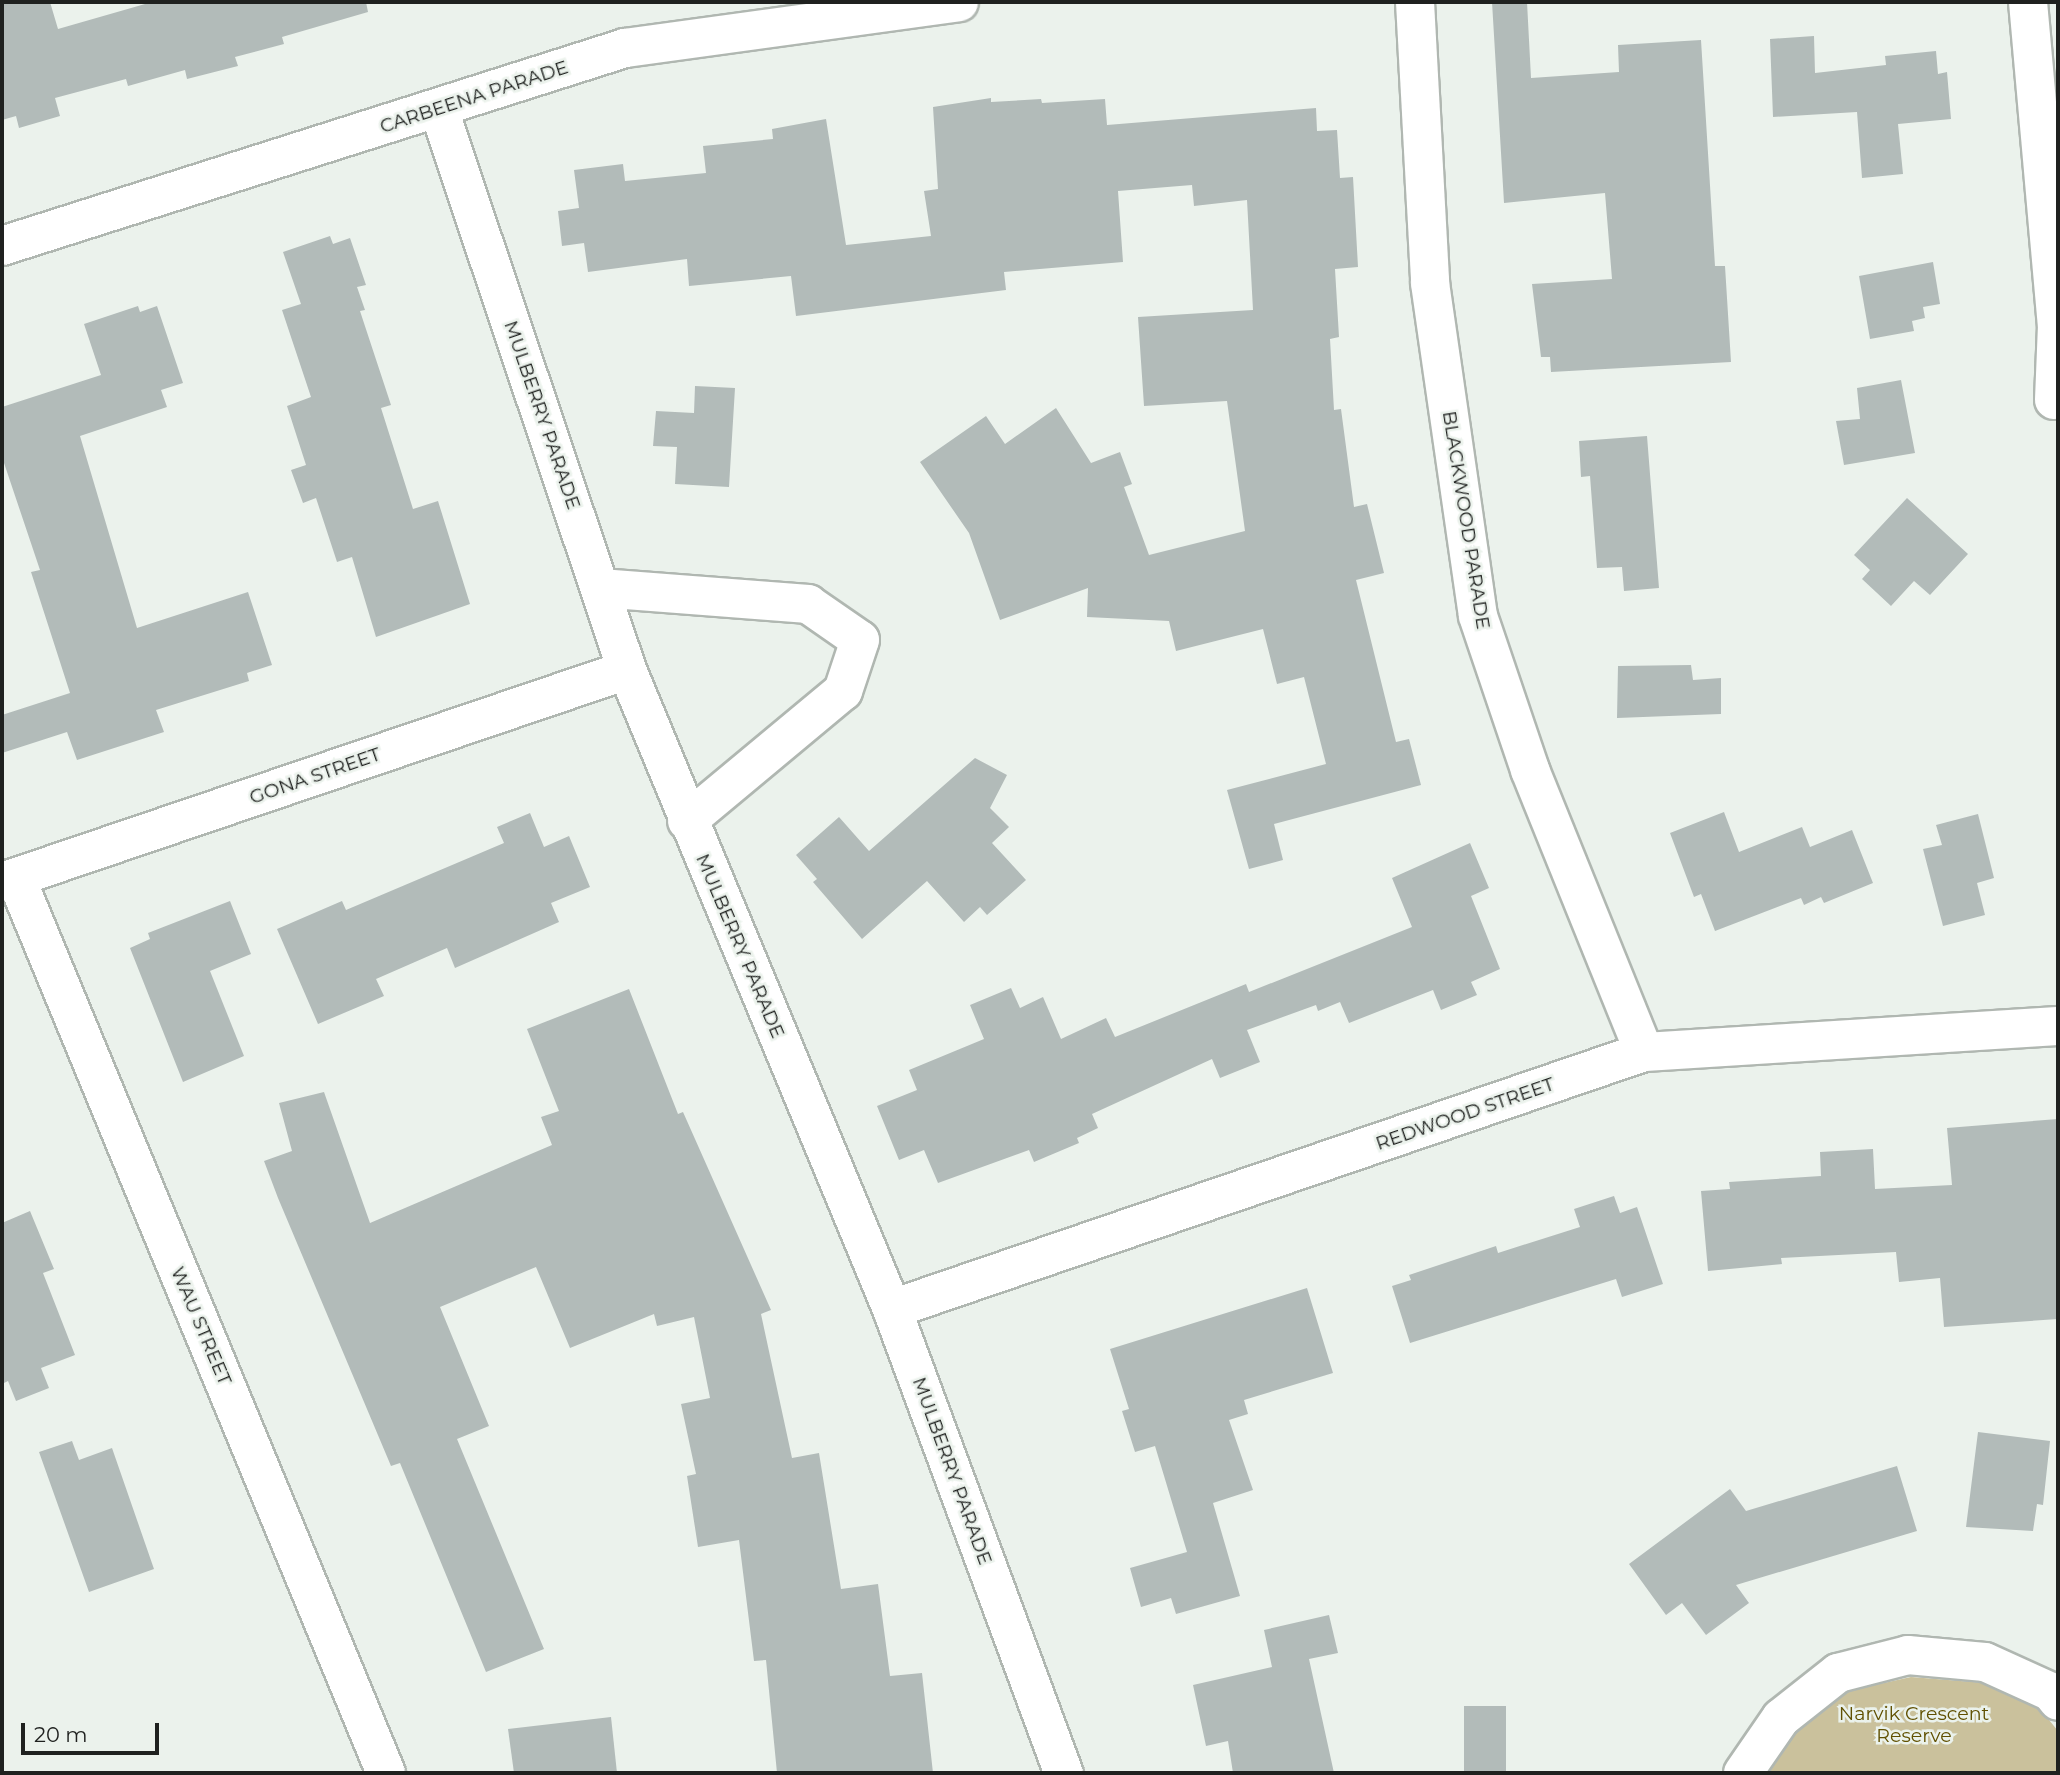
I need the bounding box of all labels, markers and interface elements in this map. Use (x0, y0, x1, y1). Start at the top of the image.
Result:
street label: CARBEENA PARADE (377, 56, 571, 138)
street label: MULBERRY PARADE (499, 318, 585, 512)
street label: BLACKWOOD PARADE (1437, 409, 1495, 631)
street label: GONA STREET (246, 743, 384, 809)
street label: MULBERRY PARADE (691, 850, 789, 1042)
street label: REDWOOD STREET (1373, 1073, 1557, 1155)
street label: WAU STREET (166, 1263, 236, 1389)
street label: MULBERRY PARADE (907, 1374, 997, 1568)
park label: Narvik Crescent Reserve (1839, 1703, 1989, 1747)
scale bar (24, 1708, 163, 1752)
text: 20 m (34, 1722, 88, 1747)

